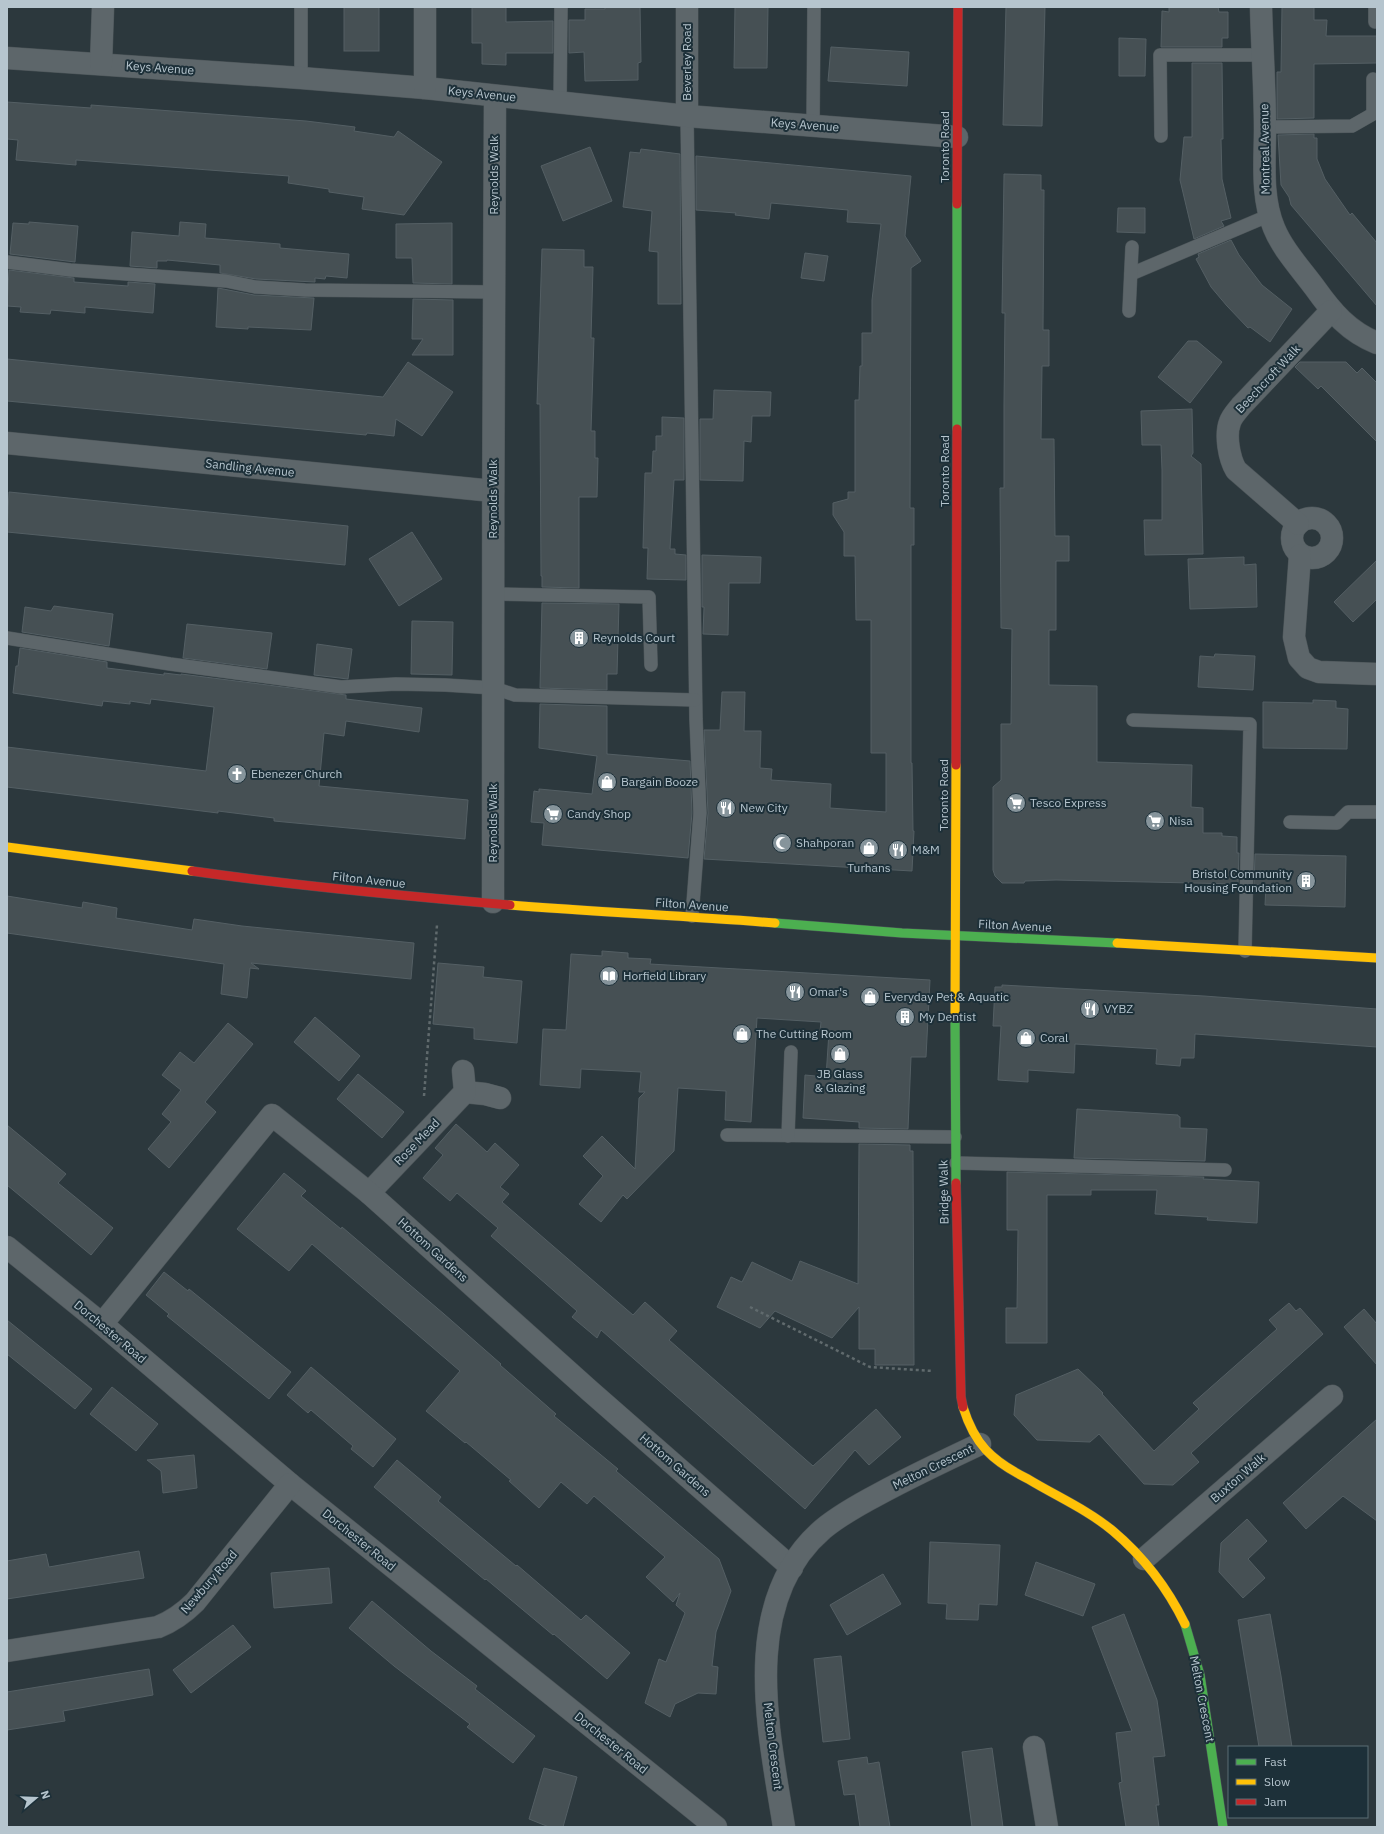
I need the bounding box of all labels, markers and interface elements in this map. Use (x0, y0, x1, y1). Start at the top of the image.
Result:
street label: Beverley Road (679, 23, 694, 101)
street label: Keys Avenue (125, 58, 195, 77)
street label: Keys Avenue (447, 82, 517, 105)
street label: Montreal Avenue (1256, 103, 1273, 195)
street label: Toronto Road (937, 111, 952, 183)
street label: Keys Avenue (770, 115, 840, 134)
street label: Reynolds Walk (486, 135, 501, 215)
street label: Beechcroft Walk (1232, 341, 1304, 416)
street label: Toronto Road (937, 435, 952, 507)
street label: Sandling Avenue (205, 455, 296, 480)
street label: Reynolds Walk (485, 459, 500, 539)
building icon: Reynolds Court (568, 627, 590, 649)
place label: Reynolds Court (593, 630, 675, 645)
street label: Toronto Road (936, 759, 951, 831)
church icon: Ebenezer Church (226, 763, 248, 785)
place label: Ebenezer Church (251, 766, 342, 781)
shop icon: Bargain Booze (596, 771, 618, 793)
place label: Bargain Booze (621, 774, 698, 789)
street label: Reynolds Walk (485, 783, 500, 863)
supermarket icon: Tesco Express (1005, 792, 1027, 814)
place label: Tesco Express (1030, 795, 1107, 810)
restaurant icon: New City (715, 797, 737, 819)
place label: New City (740, 800, 788, 815)
supermarket icon: Candy Shop (542, 803, 564, 825)
place label: Candy Shop (567, 806, 631, 821)
supermarket icon: Nisa (1144, 810, 1166, 832)
place label: Nisa (1169, 813, 1193, 828)
mosque icon: Shahporan (771, 832, 793, 854)
place label: Shahporan (796, 835, 854, 850)
shop icon: Turhans (858, 837, 880, 859)
restaurant icon: M&M (887, 839, 909, 861)
place label: M&M (912, 842, 940, 857)
place label: Turhans (847, 860, 891, 875)
place label: Bristol Community Housing Foundation (1184, 866, 1292, 895)
street label: Filton Avenue (332, 868, 407, 891)
building icon: Bristol Community Housing Foundation (1295, 870, 1317, 892)
street label: Filton Avenue (655, 894, 730, 915)
street label: Filton Avenue (978, 916, 1053, 935)
library icon: Horfield Library (598, 965, 620, 987)
place label: Horfield Library (623, 968, 706, 983)
restaurant icon: Omar's (784, 981, 806, 1003)
place label: Omar's (809, 984, 848, 999)
shop icon: Everyday Pet & Aquatic (859, 986, 881, 1008)
place label: Everyday Pet & Aquatic (884, 989, 1009, 1004)
restaurant icon: VYBZ (1079, 998, 1101, 1020)
place label: VYBZ (1104, 1001, 1133, 1016)
building icon: My Dentist (894, 1006, 916, 1028)
place label: My Dentist (919, 1009, 976, 1024)
shop icon: The Cutting Room (731, 1023, 753, 1045)
place label: The Cutting Room (756, 1026, 852, 1041)
shop icon: Coral (1015, 1027, 1037, 1049)
place label: Coral (1040, 1030, 1068, 1045)
shop icon: JB Glass & Glazing (829, 1043, 851, 1065)
place label: JB Glass & Glazing (815, 1066, 866, 1095)
street label: Rose Mead (391, 1115, 443, 1168)
street label: Bridge Walk (935, 1159, 952, 1224)
street label: Hottom Gardens (395, 1214, 471, 1285)
street label: Dorchester Road (71, 1297, 150, 1366)
street label: Hottom Gardens (637, 1430, 714, 1500)
street label: Melton Crescent (890, 1441, 976, 1493)
street label: Buxton Walk (1207, 1449, 1269, 1506)
street label: Dorchester Road (320, 1505, 399, 1574)
street label: Newbury Road (177, 1547, 240, 1616)
street label: Melton Crescent (1187, 1654, 1218, 1743)
street label: Melton Crescent (761, 1701, 786, 1790)
street label: Dorchester Road (572, 1708, 651, 1777)
legend (1228, 1746, 1368, 1818)
text: Fast (1264, 1754, 1287, 1769)
text: Slow (1264, 1774, 1290, 1789)
north arrow (16, 1778, 56, 1818)
text: N (38, 1789, 53, 1801)
text: Jam (1264, 1794, 1287, 1809)

